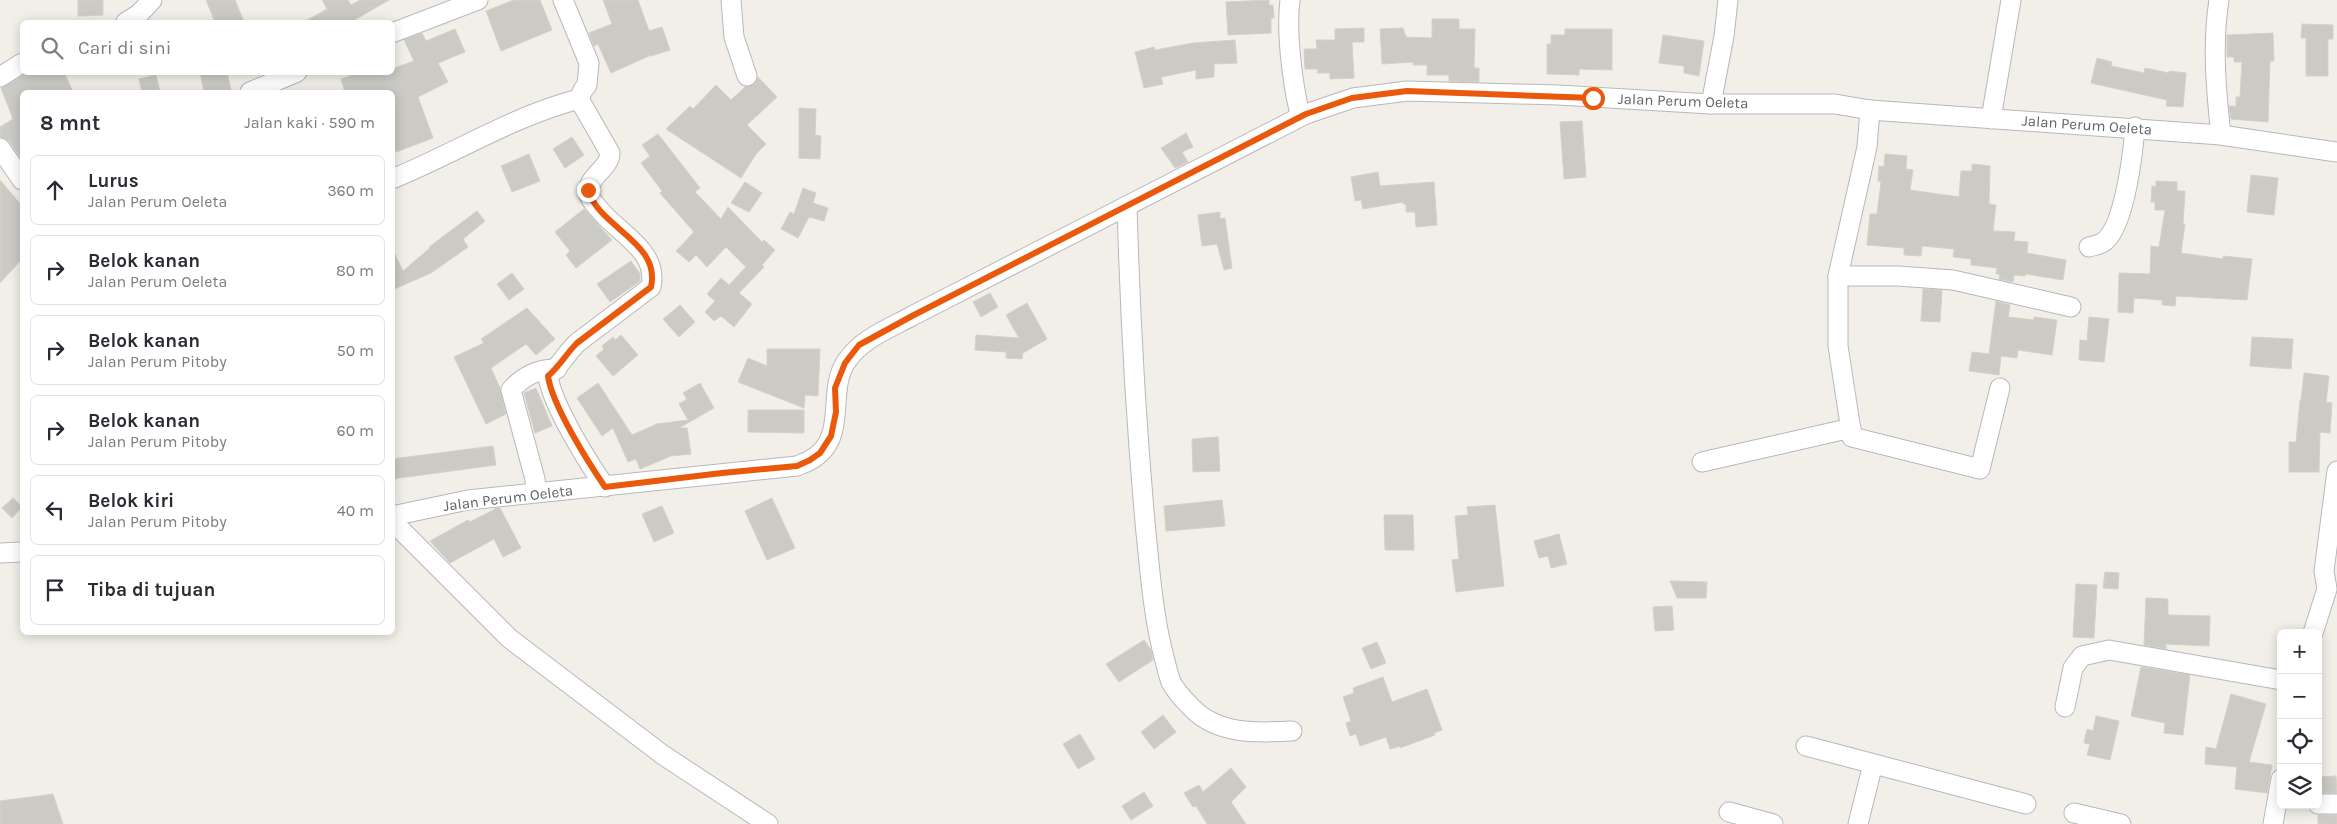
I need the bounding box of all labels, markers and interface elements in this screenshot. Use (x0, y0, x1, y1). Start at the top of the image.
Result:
search box (20, 20, 395, 75)
icon: search (38, 34, 66, 62)
text: Cari di sini (78, 37, 171, 59)
route start (1582, 87, 1605, 110)
street label: Jalan Perum Oeleta (1617, 90, 1749, 112)
text: 8 mnt (40, 111, 100, 135)
street label: Jalan Perum Oeleta (2021, 111, 2153, 139)
text: Jalan kaki · 590 m (244, 113, 375, 132)
text: Lurus (88, 170, 139, 192)
icon: ahead (41, 176, 69, 204)
route end (577, 179, 600, 202)
text: 360 m (327, 181, 374, 200)
text: Jalan Perum Oeleta (88, 192, 227, 211)
text: Belok kanan (88, 250, 200, 272)
icon: right (41, 256, 69, 284)
text: 80 m (336, 261, 374, 280)
text: Jalan Perum Oeleta (88, 272, 227, 291)
text: Belok kanan (88, 330, 200, 352)
icon: right (41, 336, 69, 364)
text: 50 m (337, 341, 374, 360)
text: Jalan Perum Pitoby (88, 352, 227, 371)
text: Belok kanan (88, 410, 200, 432)
icon: right (41, 416, 69, 444)
text: 60 m (337, 421, 374, 440)
text: Jalan Perum Pitoby (88, 432, 227, 451)
street label: Jalan Perum Oeleta (442, 481, 574, 515)
text: Belok kiri (88, 490, 174, 512)
icon: left (41, 496, 69, 524)
text: 40 m (337, 501, 374, 520)
text: Jalan Perum Pitoby (88, 512, 227, 531)
icon: arrive (41, 576, 69, 604)
text: Tiba di tujuan (88, 579, 215, 601)
map controls (2277, 629, 2322, 809)
button: + (2277, 629, 2322, 674)
button: − (2277, 674, 2322, 719)
button: locate (2277, 719, 2322, 764)
button: layers (2277, 764, 2322, 809)

